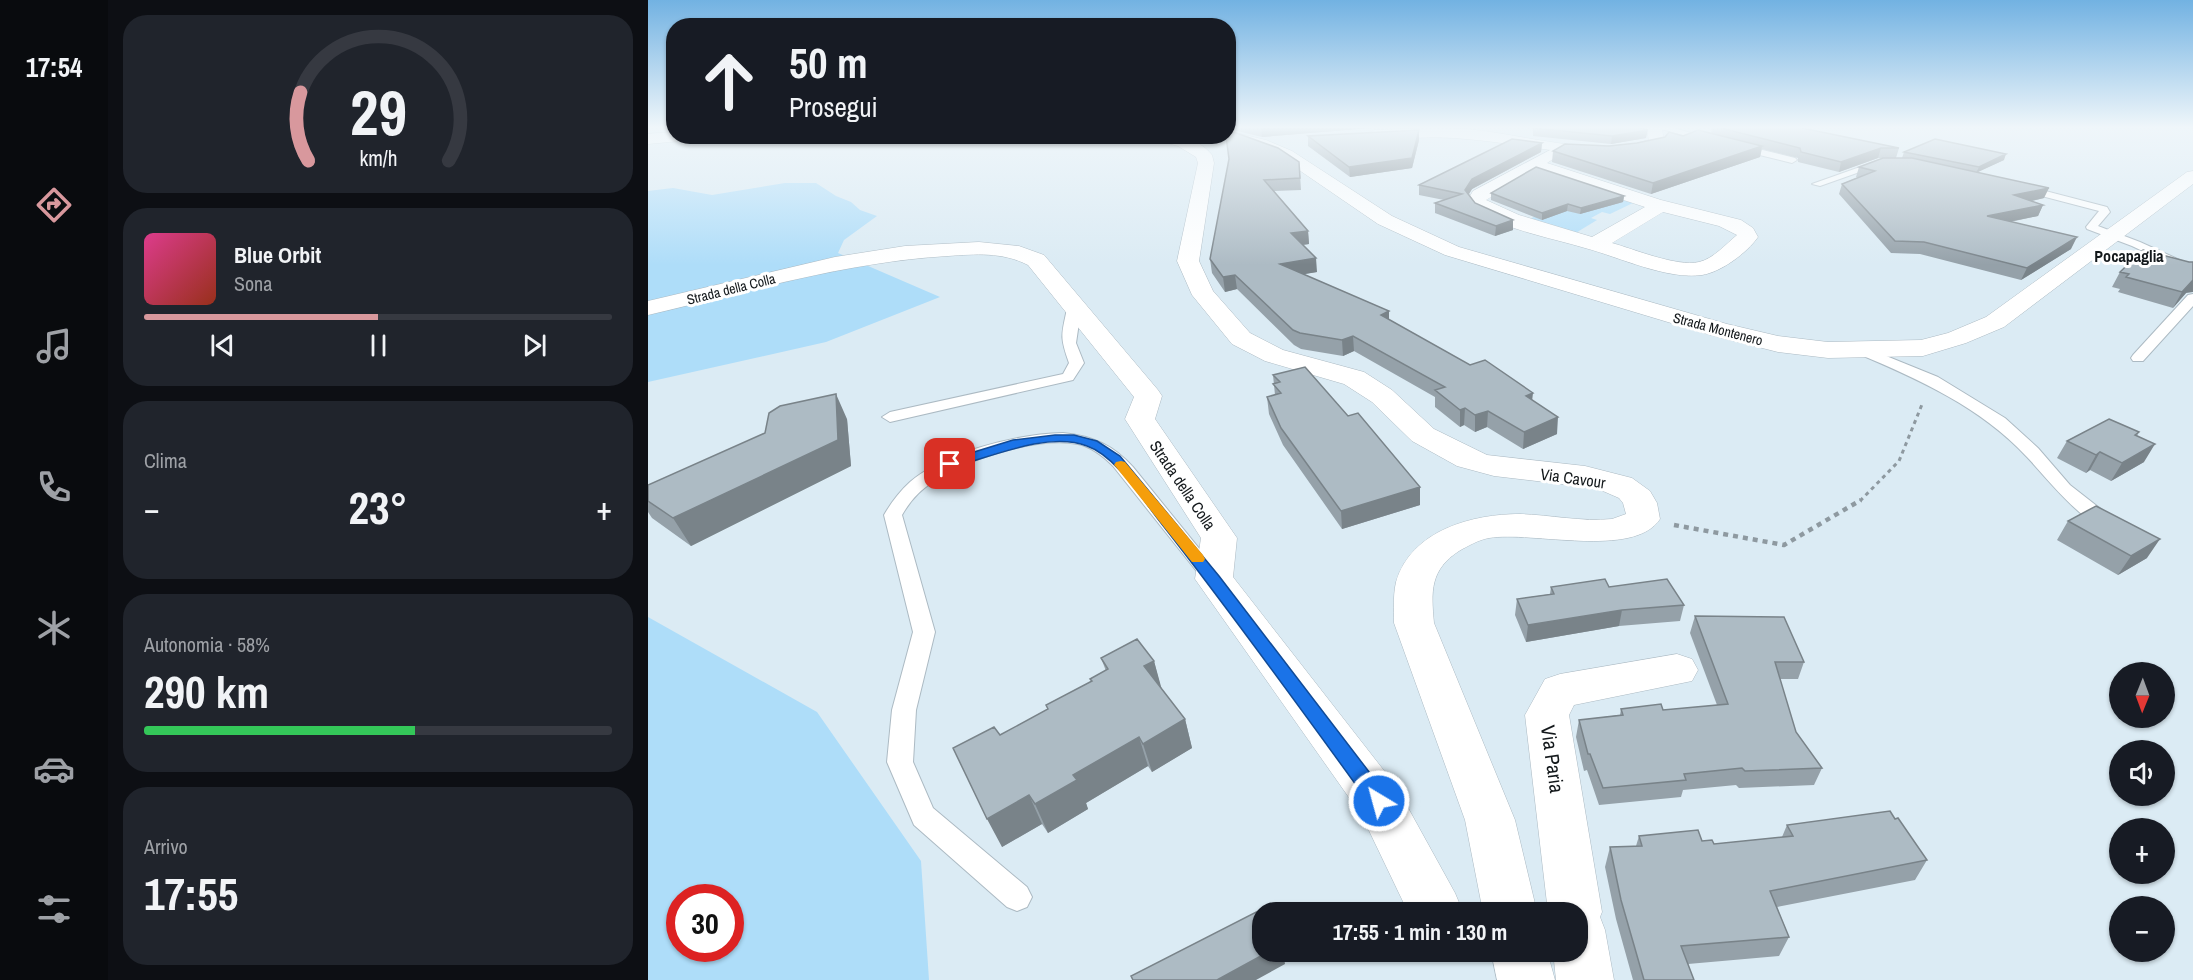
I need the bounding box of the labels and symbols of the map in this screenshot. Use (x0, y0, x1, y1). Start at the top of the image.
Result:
district label: Pocapaglia (2094, 245, 2164, 267)
street label: Strada della Colla (685, 269, 778, 309)
street label: Strada Montenero (1671, 308, 1765, 350)
street label: Strada della Colla (1145, 436, 1221, 535)
pin (924, 438, 975, 489)
street label: Via Cavour (1539, 463, 1608, 494)
north arrow (2109, 662, 2175, 728)
street label: Via Paria (1535, 723, 1571, 795)
position arrow (1347, 769, 1411, 833)
speed limit sign: 30 (666, 884, 744, 962)

